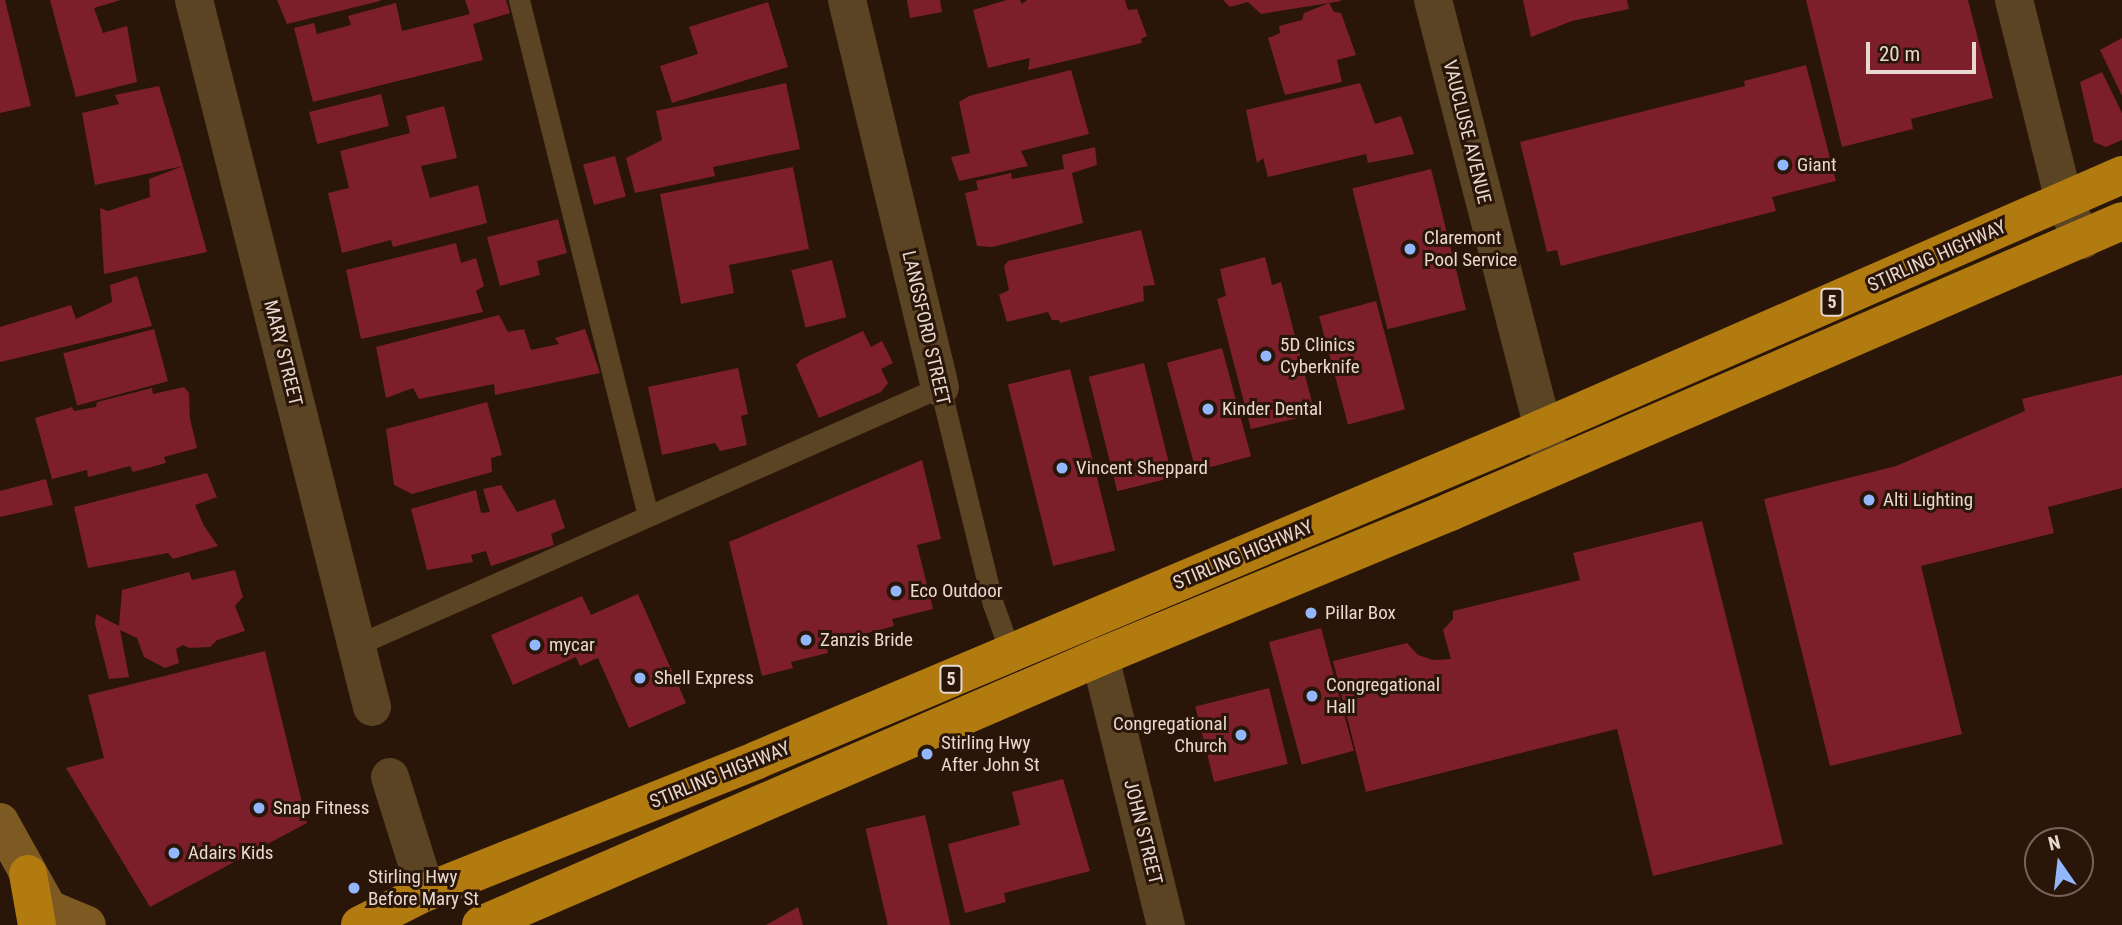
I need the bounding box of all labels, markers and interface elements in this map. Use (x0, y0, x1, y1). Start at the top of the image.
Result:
scale bar (1870, 28, 1980, 72)
text: 20 m (1879, 42, 1920, 66)
street label: VAUCLUSE AVENUE (1438, 58, 1496, 206)
place label: Giant (1797, 154, 1837, 176)
marker: Giant (1775, 157, 1791, 173)
street label: STIRLING HIGHWAY (1864, 215, 2010, 297)
place label: Claremont Pool Service (1424, 227, 1517, 271)
marker: Claremont Pool Service (1402, 241, 1418, 257)
street label: LANGSFORD STREET (897, 249, 955, 407)
road number: 5 (1820, 288, 1844, 316)
street label: MARY STREET (259, 298, 307, 408)
place label: 5D Clinics Cyberknife (1280, 334, 1360, 378)
marker: 5D Clinics Cyberknife (1258, 348, 1274, 364)
place label: Kinder Dental (1222, 398, 1322, 420)
marker: Kinder Dental (1200, 401, 1216, 417)
place label: Vincent Sheppard (1076, 457, 1208, 479)
marker: Vincent Sheppard (1054, 460, 1070, 476)
place label: Alti Lighting (1883, 489, 1973, 511)
marker: Alti Lighting (1861, 492, 1877, 508)
street label: STIRLING HIGHWAY (1170, 515, 1316, 595)
place label: Eco Outdoor (910, 580, 1002, 602)
marker: Eco Outdoor (888, 583, 904, 599)
place label: Pillar Box (1325, 602, 1396, 624)
marker: Pillar Box (1303, 605, 1319, 621)
place label: Zanzis Bride (820, 629, 913, 651)
marker: Zanzis Bride (798, 632, 814, 648)
place label: mycar (549, 634, 595, 656)
marker: mycar (527, 637, 543, 653)
road number: 5 (939, 664, 963, 694)
place label: Shell Express (654, 667, 754, 689)
marker: Shell Express (632, 670, 648, 686)
place label: Congregational Hall (1326, 674, 1440, 718)
marker: Congregational Hall (1304, 688, 1320, 704)
place label: Congregational Church (1113, 713, 1227, 757)
marker: Congregational Church (1233, 727, 1249, 743)
place label: Stirling Hwy After John St (941, 732, 1040, 776)
street label: STIRLING HIGHWAY (646, 736, 794, 814)
marker: Stirling Hwy After John St (919, 746, 935, 762)
street label: JOHN STREET (1119, 777, 1167, 887)
place label: Snap Fitness (273, 797, 369, 819)
marker: Snap Fitness (251, 800, 267, 816)
north arrow (2024, 827, 2094, 897)
text: N (2046, 831, 2063, 856)
place label: Adairs Kids (188, 842, 273, 864)
marker: Adairs Kids (166, 845, 182, 861)
place label: Stirling Hwy Before Mary St (368, 866, 479, 910)
marker: Stirling Hwy Before Mary St (346, 880, 362, 896)

